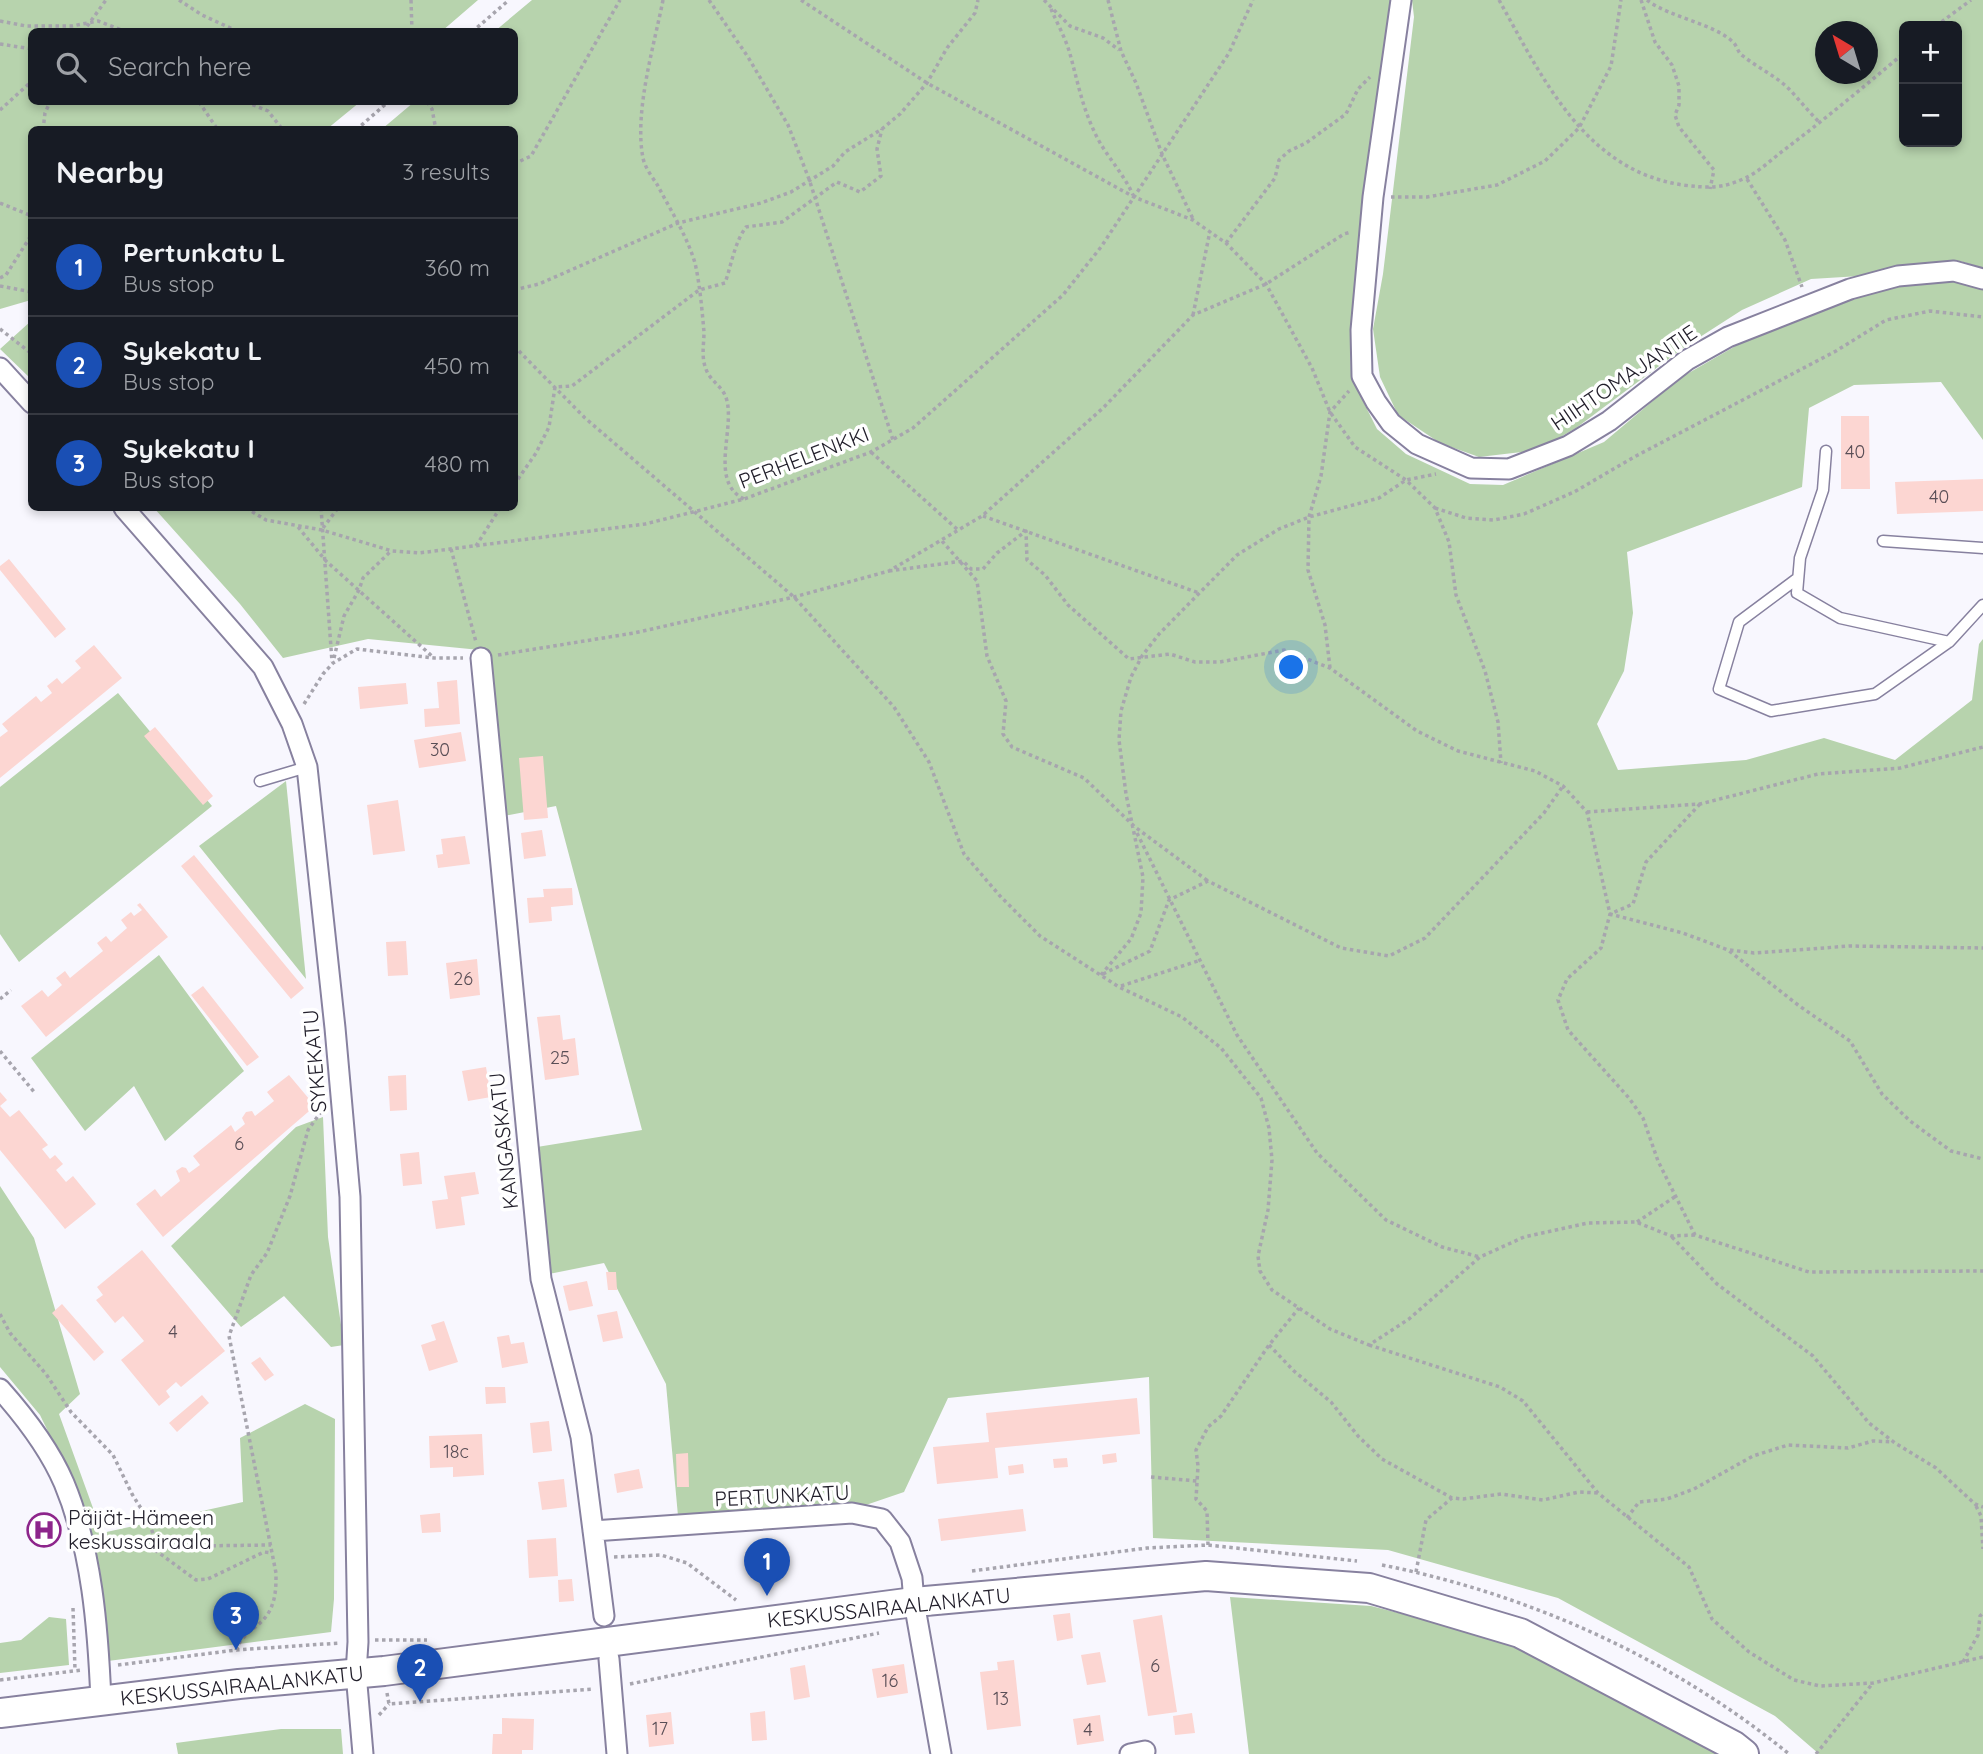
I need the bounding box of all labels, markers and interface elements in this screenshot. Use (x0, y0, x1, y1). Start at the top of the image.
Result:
north arrow (1815, 21, 1878, 84)
map controls (1899, 21, 1962, 147)
button: + (1899, 21, 1962, 84)
search box (28, 28, 518, 105)
icon: search (52, 48, 90, 86)
text: Search here (108, 50, 252, 83)
button: − (1899, 84, 1962, 147)
text: Nearby (56, 153, 164, 191)
text: 3 results (402, 157, 490, 186)
text: Pertunkatu L (123, 236, 285, 269)
text: 1 (75, 253, 83, 282)
text: 360 m (425, 253, 490, 282)
text: Bus stop (123, 269, 214, 298)
street label: HIIHTOMAJANTIE (1546, 319, 1701, 436)
text: Sykekatu L (123, 334, 262, 367)
text: 2 (72, 351, 86, 380)
text: 450 m (424, 351, 490, 380)
text: Bus stop (123, 367, 214, 396)
street label: PERHELENKKI (735, 420, 873, 494)
text: Sykekatu I (123, 432, 255, 465)
house number: 40 (1845, 440, 1865, 463)
text: 3 (73, 449, 85, 478)
text: 480 m (425, 449, 490, 478)
text: Bus stop (123, 465, 214, 494)
house number: 40 (1929, 485, 1949, 508)
your location (1274, 650, 1308, 684)
house number: 30 (430, 738, 450, 761)
house number: 26 (453, 967, 473, 990)
street label: SYKEKATU (297, 1008, 331, 1114)
house number: 25 (550, 1046, 570, 1069)
street label: KANGASKATU (483, 1071, 523, 1211)
house number: 6 (234, 1132, 244, 1155)
house number: 4 (168, 1320, 178, 1343)
house number: 18c (443, 1440, 469, 1463)
street label: PERTUNKATU (714, 1478, 850, 1512)
place label: Päijät-Hämeen keskussairaala (68, 1504, 214, 1554)
hospital icon: Päijät-Hämeen keskussairaala (25, 1511, 63, 1549)
pin: 1 (744, 1538, 790, 1596)
street label: KESKUSSAIRAALANKATU (766, 1581, 1012, 1633)
pin: 3 (213, 1592, 259, 1650)
pin: 2 (397, 1644, 443, 1702)
house number: 6 (1150, 1654, 1160, 1677)
street label: KESKUSSAIRAALANKATU (119, 1659, 365, 1711)
house number: 16 (882, 1669, 898, 1692)
house number: 13 (993, 1687, 1009, 1710)
house number: 17 (652, 1717, 668, 1740)
house number: 4 (1083, 1718, 1093, 1741)

